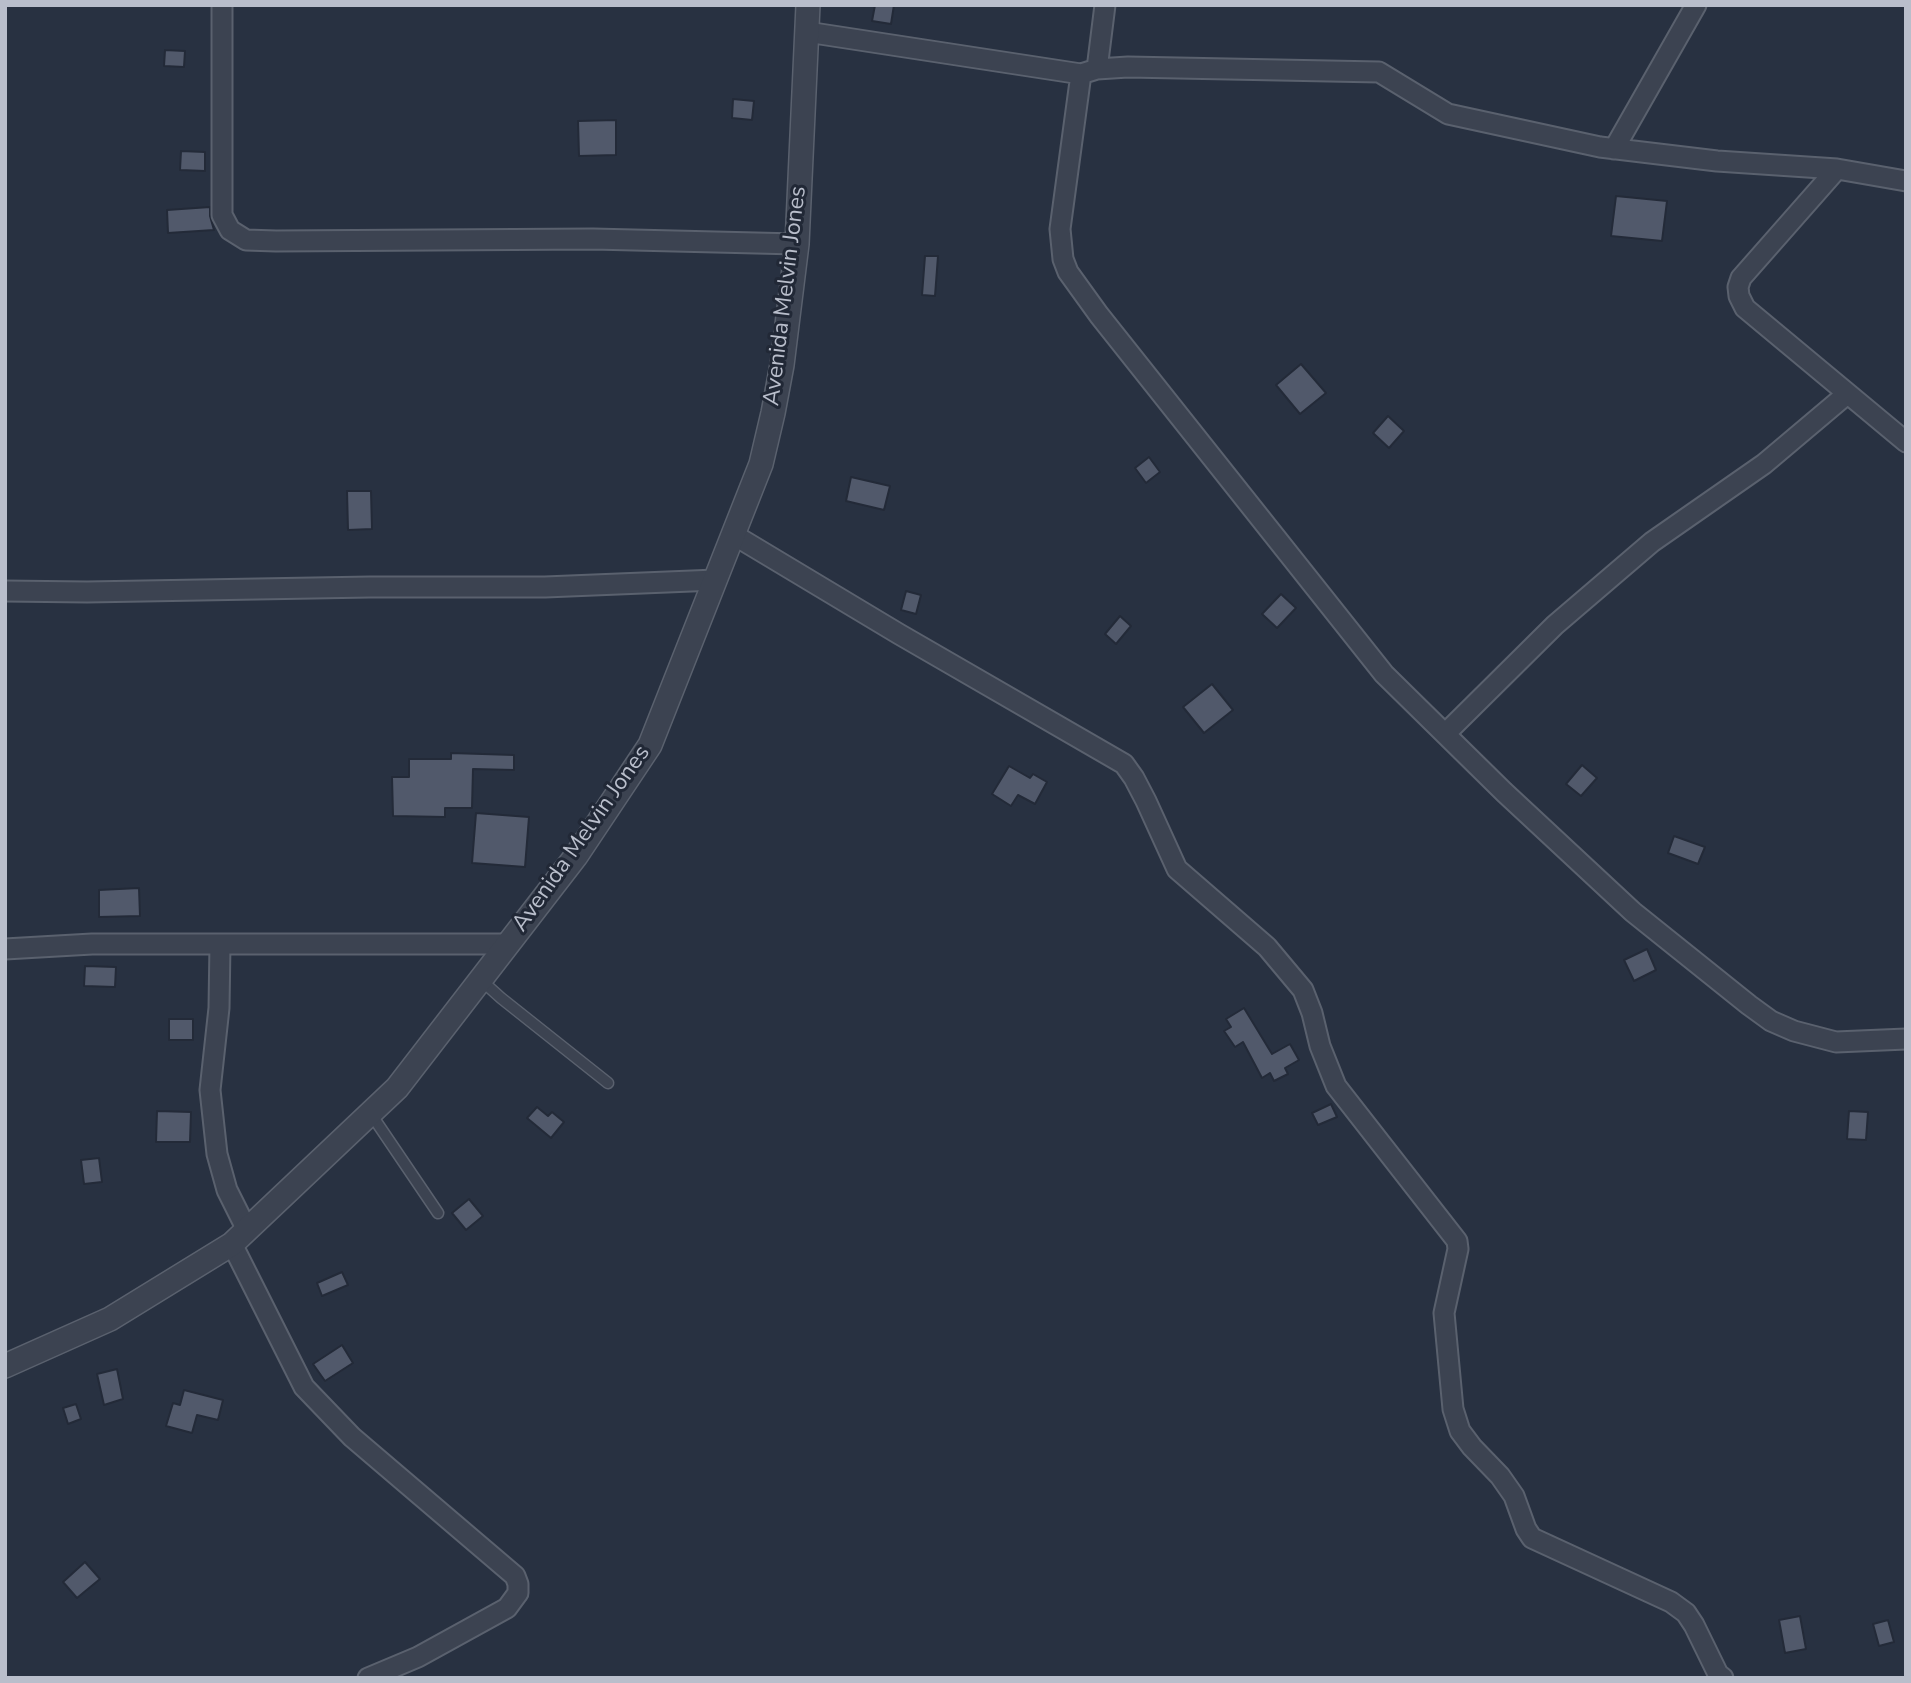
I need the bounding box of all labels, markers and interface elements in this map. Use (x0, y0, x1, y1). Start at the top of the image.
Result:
street label: Avenida Melvin Jones (759, 185, 813, 407)
street label: Avenida Melvin Jones (507, 740, 657, 938)

